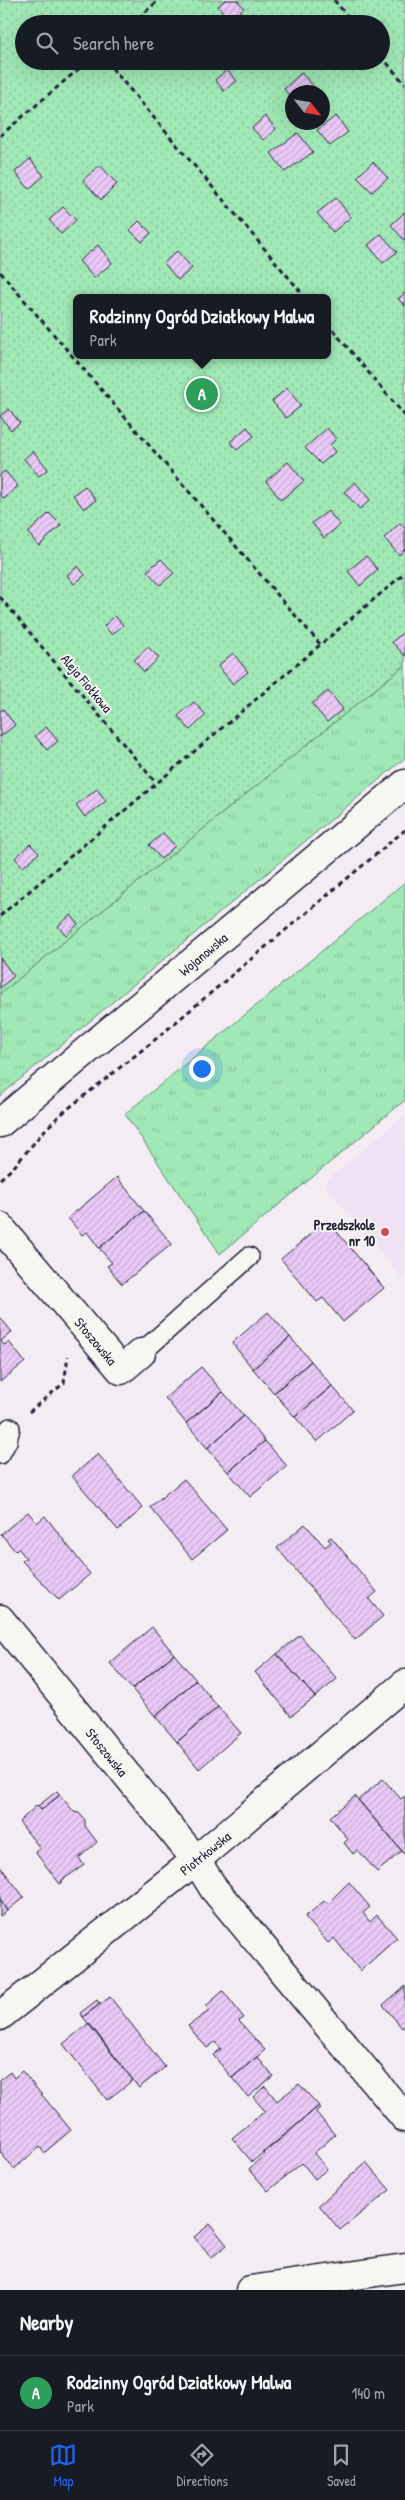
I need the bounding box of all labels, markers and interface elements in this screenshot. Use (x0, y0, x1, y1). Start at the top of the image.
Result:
search box (15, 15, 390, 70)
icon: search (33, 29, 61, 57)
text: Search here (73, 30, 154, 56)
north arrow (285, 85, 330, 130)
popup (73, 294, 331, 359)
text: Rodzinny Ogród Działkowy Malwa (90, 303, 314, 329)
text: Park (90, 329, 117, 351)
pin: A (186, 375, 218, 413)
street label: Aleja Fiołkowa (56, 650, 117, 717)
street label: Wojanowska (175, 928, 232, 981)
your location (189, 1056, 215, 1082)
place label: Przedszkole nr 10 (314, 1215, 376, 1250)
marker: Przedszkole nr 10 (379, 1226, 391, 1238)
street label: Stoszowska (70, 1313, 122, 1369)
street label: Stoszowska (82, 1724, 133, 1781)
street label: Piotrkowska (176, 1826, 235, 1879)
text: Nearby (20, 2308, 73, 2337)
text: Rodzinny Ogród Działkowy Malwa (67, 2369, 291, 2395)
text: A (32, 2382, 40, 2404)
text: 140 m (351, 2382, 385, 2404)
text: Park (67, 2395, 94, 2417)
tab: Map (49, 2441, 77, 2490)
tab: Directions (176, 2441, 228, 2490)
tab: Saved (327, 2441, 356, 2490)

